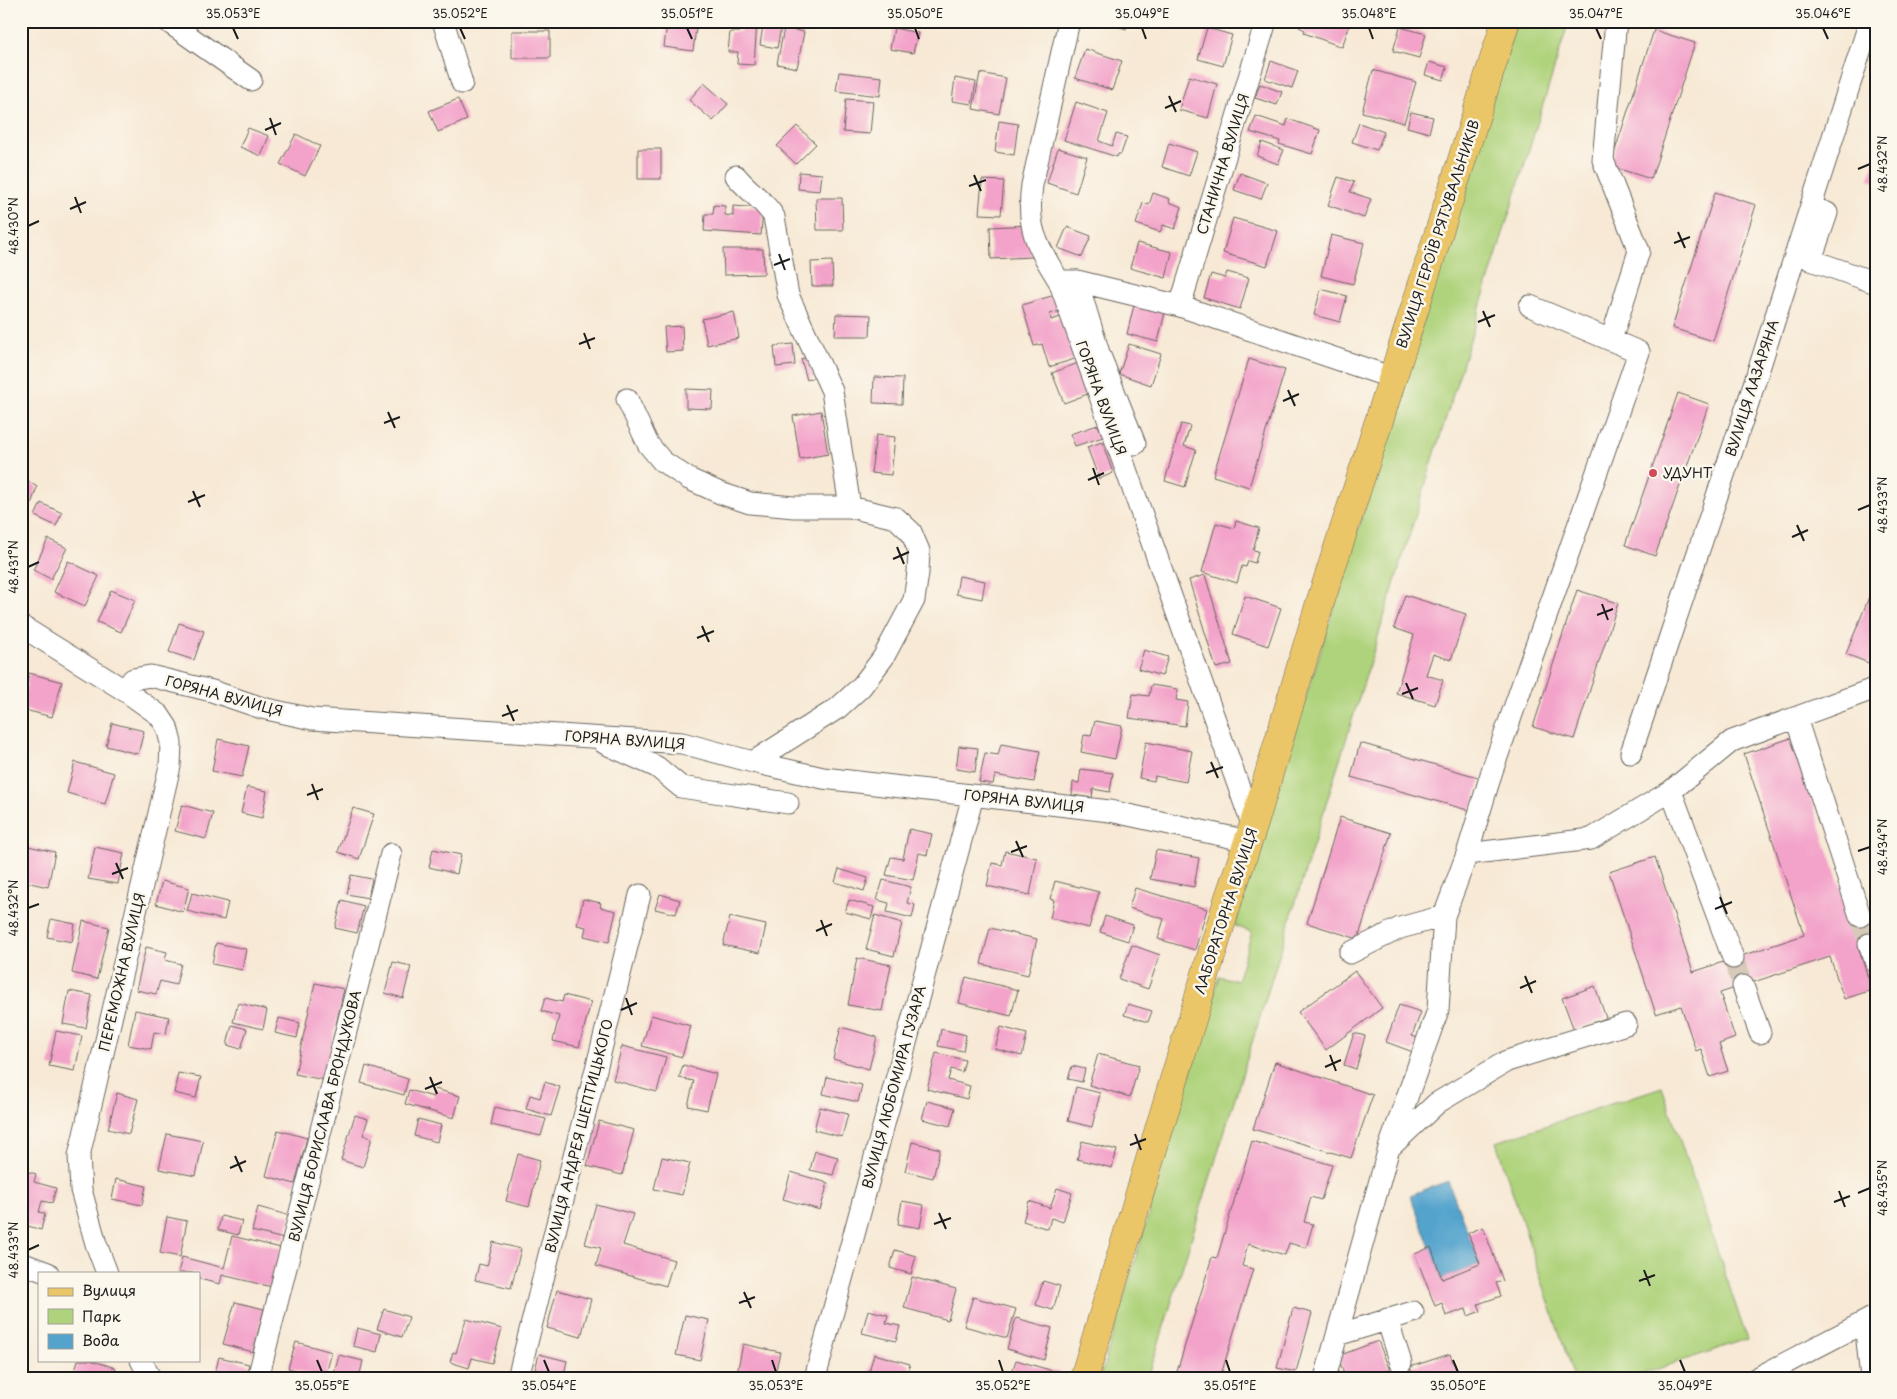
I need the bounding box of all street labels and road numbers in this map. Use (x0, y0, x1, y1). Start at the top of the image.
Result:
street label: СТАНИЧНА ВУЛИЦЯ (1191, 91, 1254, 237)
street label: ВУЛИЦЯ ГЕРОЇВ РЯТУВАЛЬНИКІВ (1391, 117, 1484, 351)
street label: ВУЛИЦЯ ЛАЗАРЯНА (1719, 316, 1784, 459)
street label: ГОРЯНА ВУЛИЦЯ (1071, 338, 1132, 458)
street label: ГОРЯНА ВУЛИЦЯ (163, 670, 285, 721)
street label: ГОРЯНА ВУЛИЦЯ (564, 725, 686, 754)
street label: ГОРЯНА ВУЛИЦЯ (963, 784, 1085, 817)
street label: ЛАБОРАТОРНА ВУЛИЦЯ (1189, 825, 1262, 997)
street label: ПЕРЕМОЖНА ВУЛИЦЯ (93, 890, 150, 1053)
street label: ВУЛИЦЯ ЛЮБОМИРА ГУЗАРА (856, 983, 931, 1191)
street label: ВУЛИЦЯ БОРИСЛАВА БРОНДУКОВА (283, 988, 366, 1244)
street label: ВУЛИЦЯ АНДРЕЯ ШЕПТИЦЬКОГО (539, 1017, 618, 1255)

